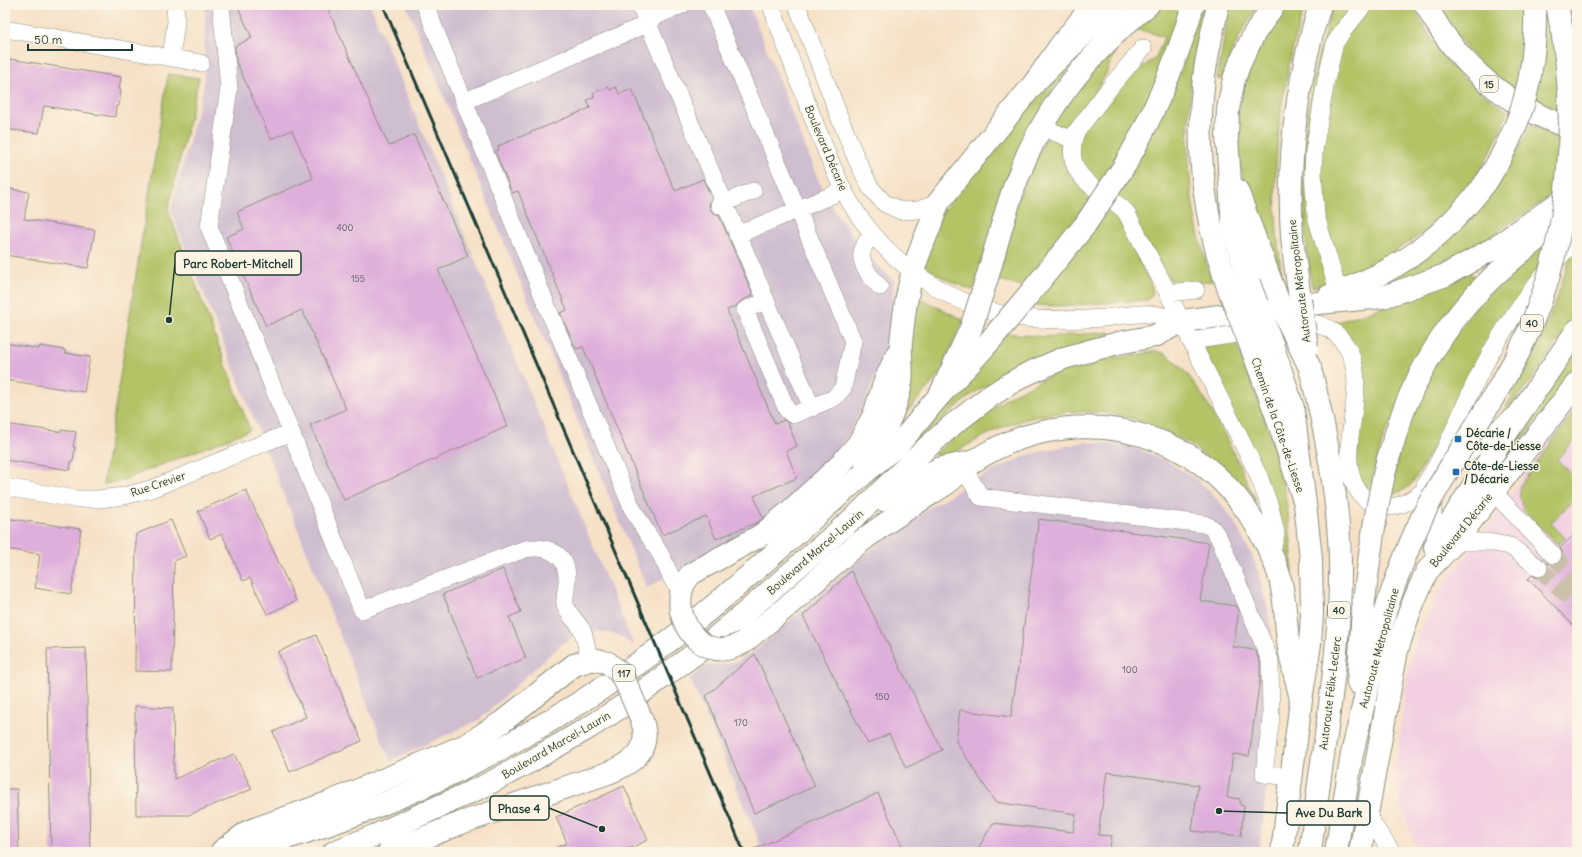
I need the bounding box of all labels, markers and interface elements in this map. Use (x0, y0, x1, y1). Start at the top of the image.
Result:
scale bar (28, 26, 132, 52)
text: 50 m (34, 32, 63, 47)
road number: 15 (1480, 76, 1498, 92)
street label: Boulevard Décarie (802, 103, 850, 193)
street label: Autoroute Métropolitaine (1285, 219, 1313, 343)
house number: 400 (336, 222, 354, 233)
callout: Parc Robert-Mitchell (175, 251, 301, 275)
text: Parc Robert-Mitchell (183, 256, 293, 271)
house number: 155 (351, 273, 365, 284)
road number: 40 (1521, 315, 1543, 331)
street label: Chemin de la Côte-de-Liesse (1248, 356, 1308, 494)
place label: Décarie / Côte-de-Liesse (1466, 426, 1541, 453)
marker: Décarie / Côte-de-Liesse (1453, 434, 1463, 444)
place label: Côte-de-Liesse / Décarie (1464, 459, 1539, 486)
marker: Côte-de-Liesse / Décarie (1451, 467, 1461, 477)
street label: Rue Crevier (129, 468, 188, 500)
street label: Boulevard Décarie (1427, 490, 1495, 570)
street label: Boulevard Marcel-Laurin (764, 506, 866, 598)
street label: Autoroute Métropolitaine (1356, 586, 1402, 710)
road number: 40 (1328, 602, 1350, 618)
street label: Autoroute Félix-Leclerc (1316, 635, 1344, 751)
house number: 100 (1122, 664, 1138, 675)
road number: 117 (613, 665, 635, 681)
house number: 150 (875, 691, 889, 702)
street label: Boulevard Marcel-Laurin (499, 708, 613, 782)
house number: 170 (734, 717, 748, 728)
callout: Phase 4 (490, 796, 549, 820)
text: Phase 4 (498, 801, 540, 816)
callout: Ave Du Bark (1287, 801, 1370, 825)
text: Ave Du Bark (1296, 805, 1362, 820)

